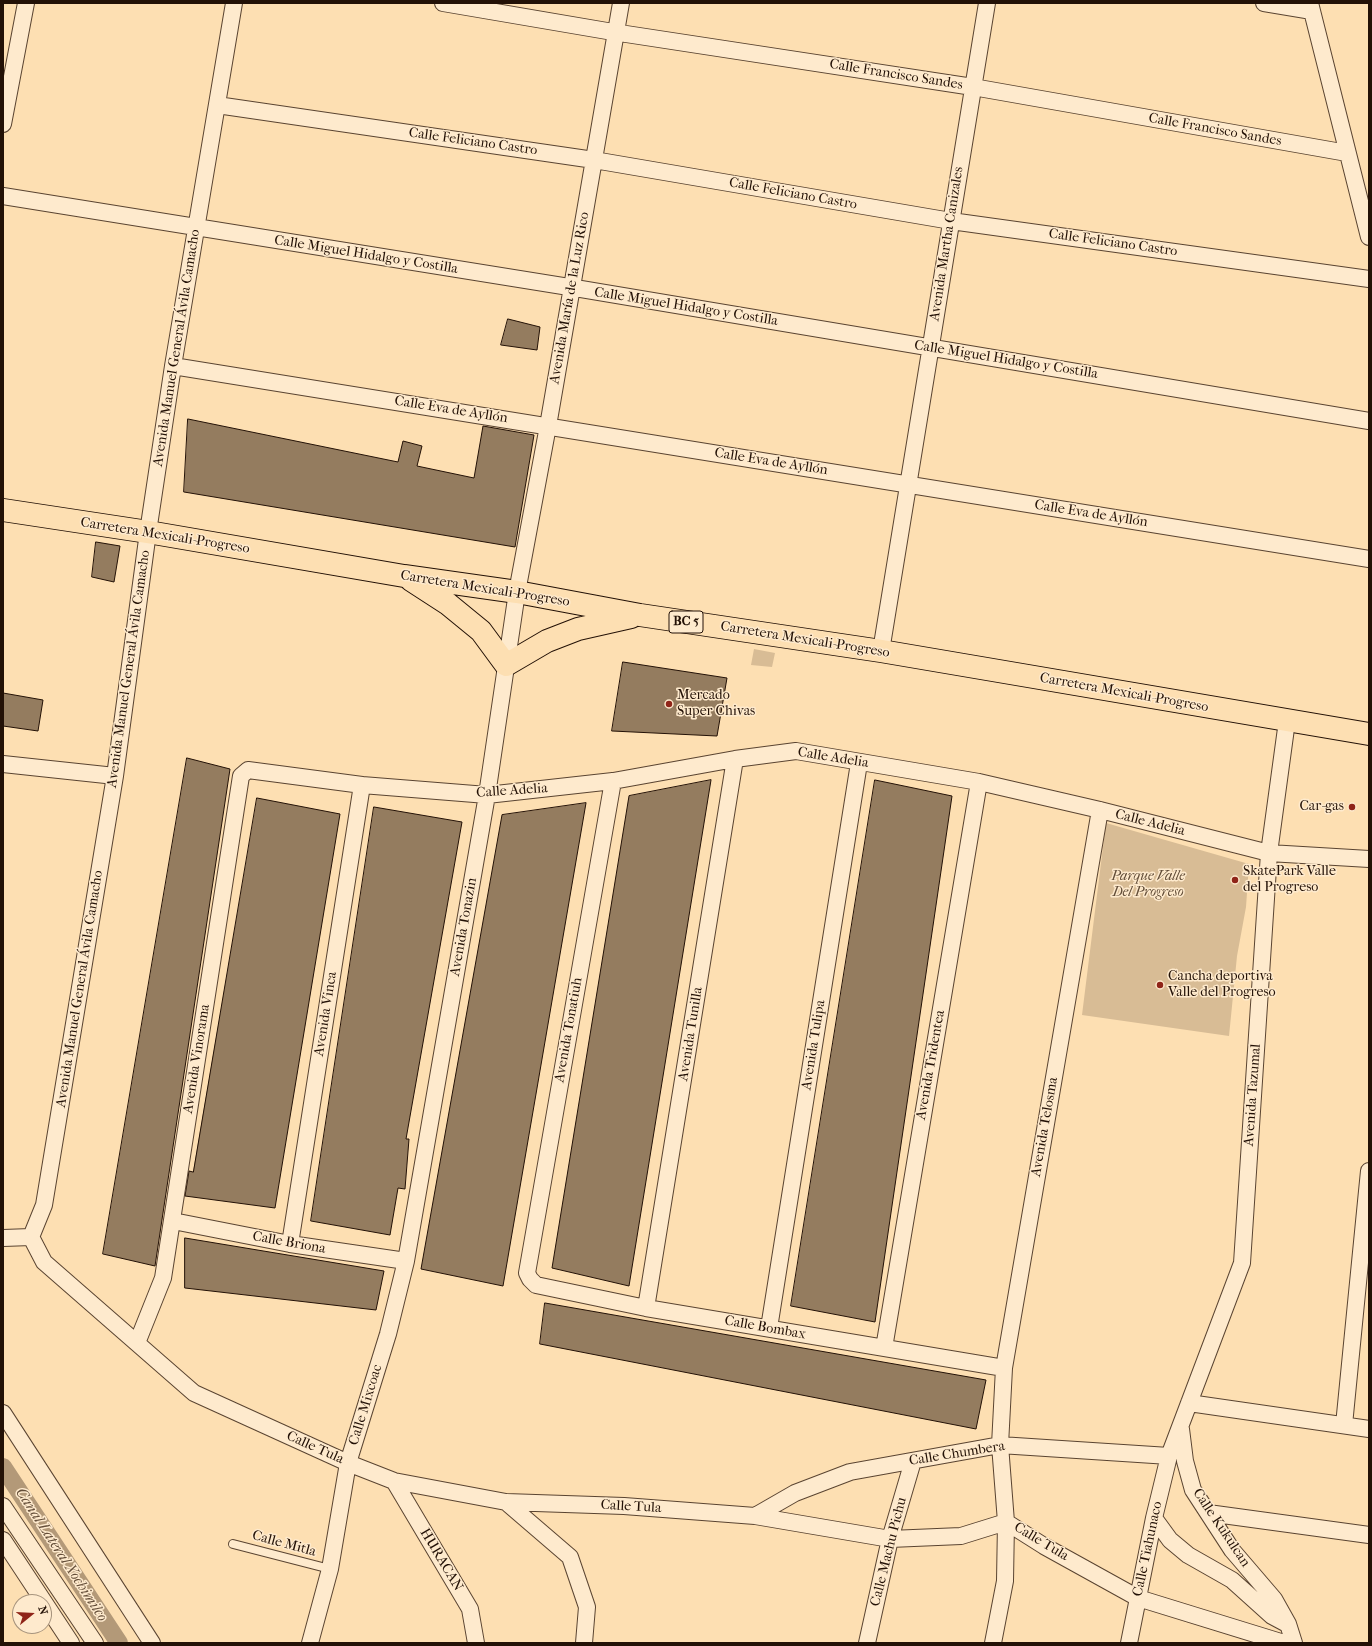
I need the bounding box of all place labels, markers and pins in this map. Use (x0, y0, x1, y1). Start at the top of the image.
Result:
place label: Mercado Super Chivas (677, 688, 755, 720)
marker: Mercado Super Chivas (664, 699, 674, 709)
place label: Car-gas (1299, 799, 1344, 815)
marker: Car-gas (1347, 802, 1357, 812)
place label: SkatePark Valle del Progreso (1243, 864, 1336, 896)
marker: SkatePark Valle del Progreso (1230, 875, 1240, 885)
place label: Cancha deportiva Valle del Progreso (1168, 969, 1276, 1002)
marker: Cancha deportiva Valle del Progreso (1155, 980, 1165, 990)

